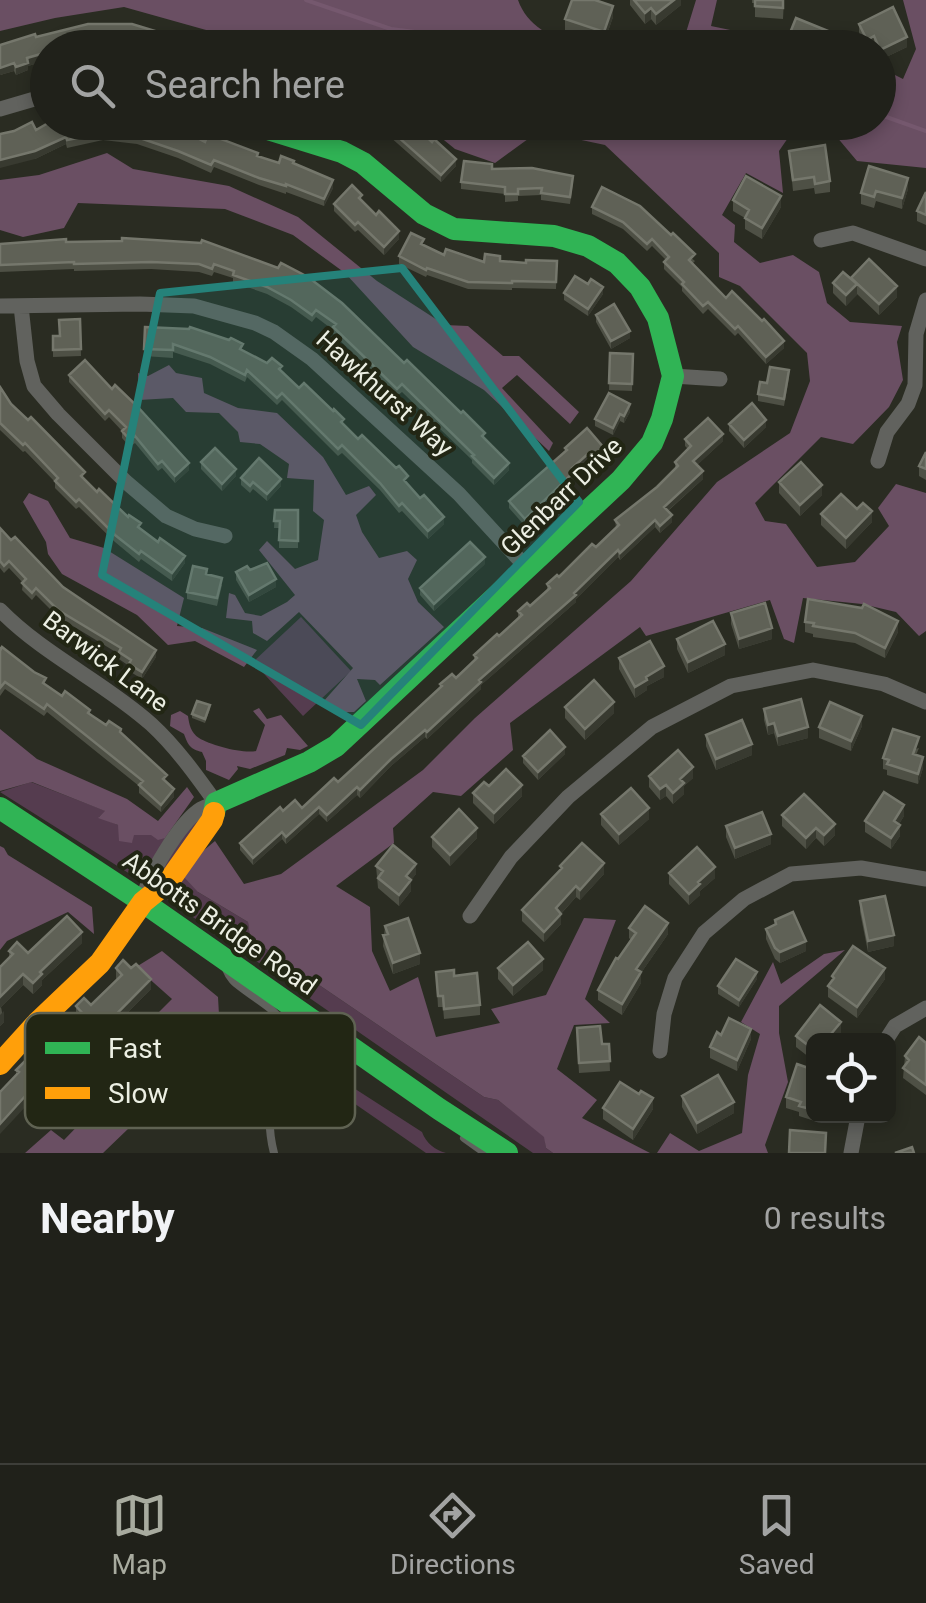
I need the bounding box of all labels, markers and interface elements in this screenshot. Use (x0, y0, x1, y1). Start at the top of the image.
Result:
search box (30, 30, 896, 140)
icon: search (65, 58, 120, 113)
text: Search here (145, 63, 345, 107)
street label: Hawkhurst Way (311, 325, 459, 462)
street label: Glenbarr Drive (495, 431, 628, 561)
street label: Barwick Lane (38, 605, 174, 718)
street label: Abbotts Bridge Road (118, 846, 322, 1001)
legend (25, 1013, 355, 1128)
text: Fast (108, 1032, 162, 1065)
map controls (806, 1033, 896, 1123)
button: locate (806, 1033, 896, 1123)
text: Slow (108, 1077, 168, 1110)
text: Nearby (40, 1194, 175, 1243)
text: 0 results (764, 1199, 886, 1237)
tab: Map (112, 1488, 167, 1581)
tab: Directions (390, 1488, 516, 1581)
tab: Saved (739, 1488, 814, 1581)

